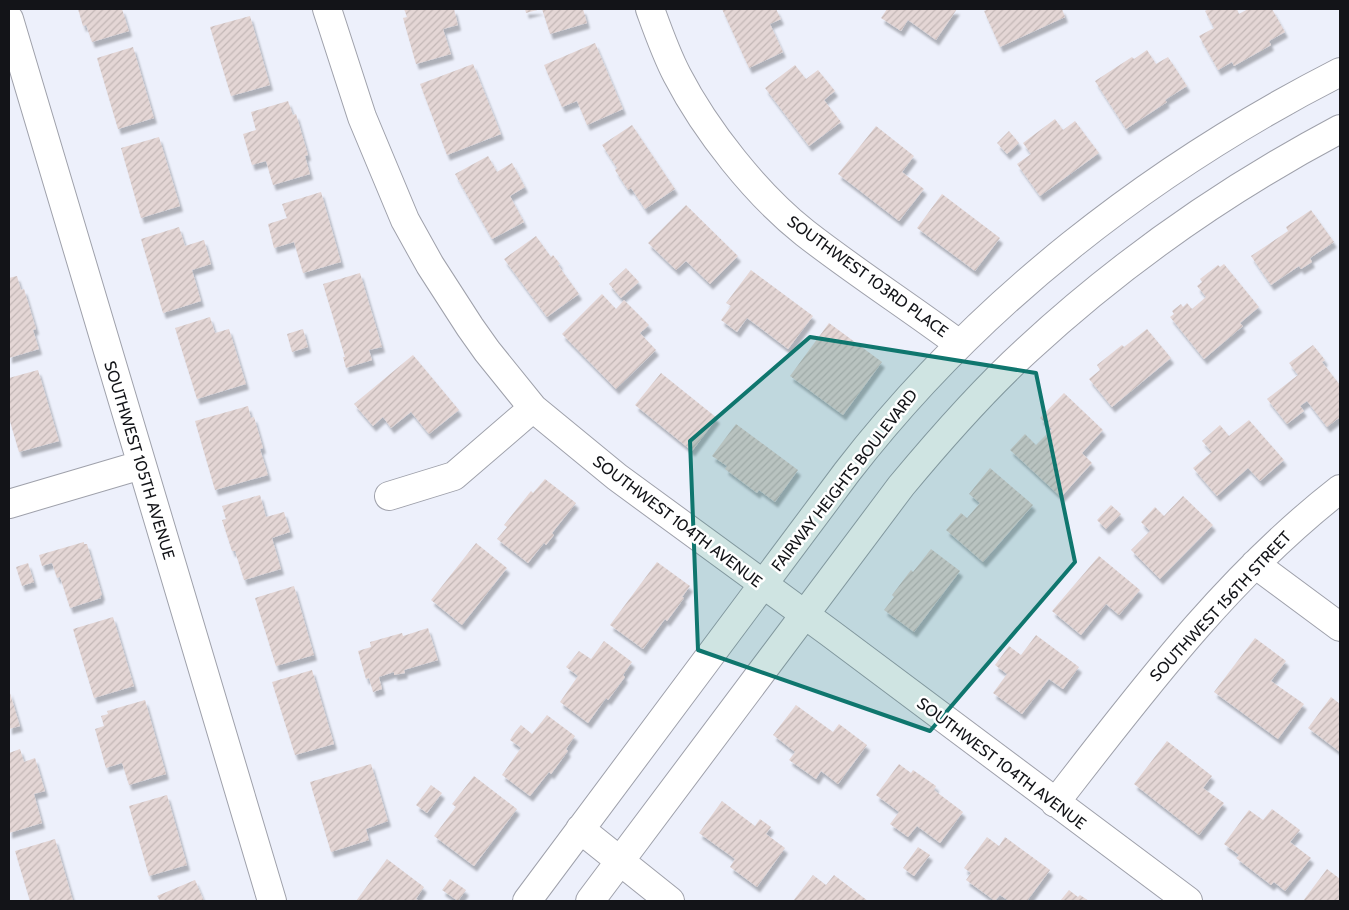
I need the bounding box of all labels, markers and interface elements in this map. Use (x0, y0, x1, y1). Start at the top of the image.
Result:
street label: SOUTHWEST 103RD PLACE (784, 212, 952, 341)
street label: SOUTHWEST 105TH AVENUE (100, 359, 179, 562)
street label: FAIRWAY HEIGHTS BOULEVARD (768, 386, 921, 575)
street label: SOUTHWEST 104TH AVENUE (589, 452, 766, 591)
street label: SOUTHWEST 156TH STREET (1146, 527, 1295, 685)
street label: SOUTHWEST 104TH AVENUE (913, 694, 1090, 833)

